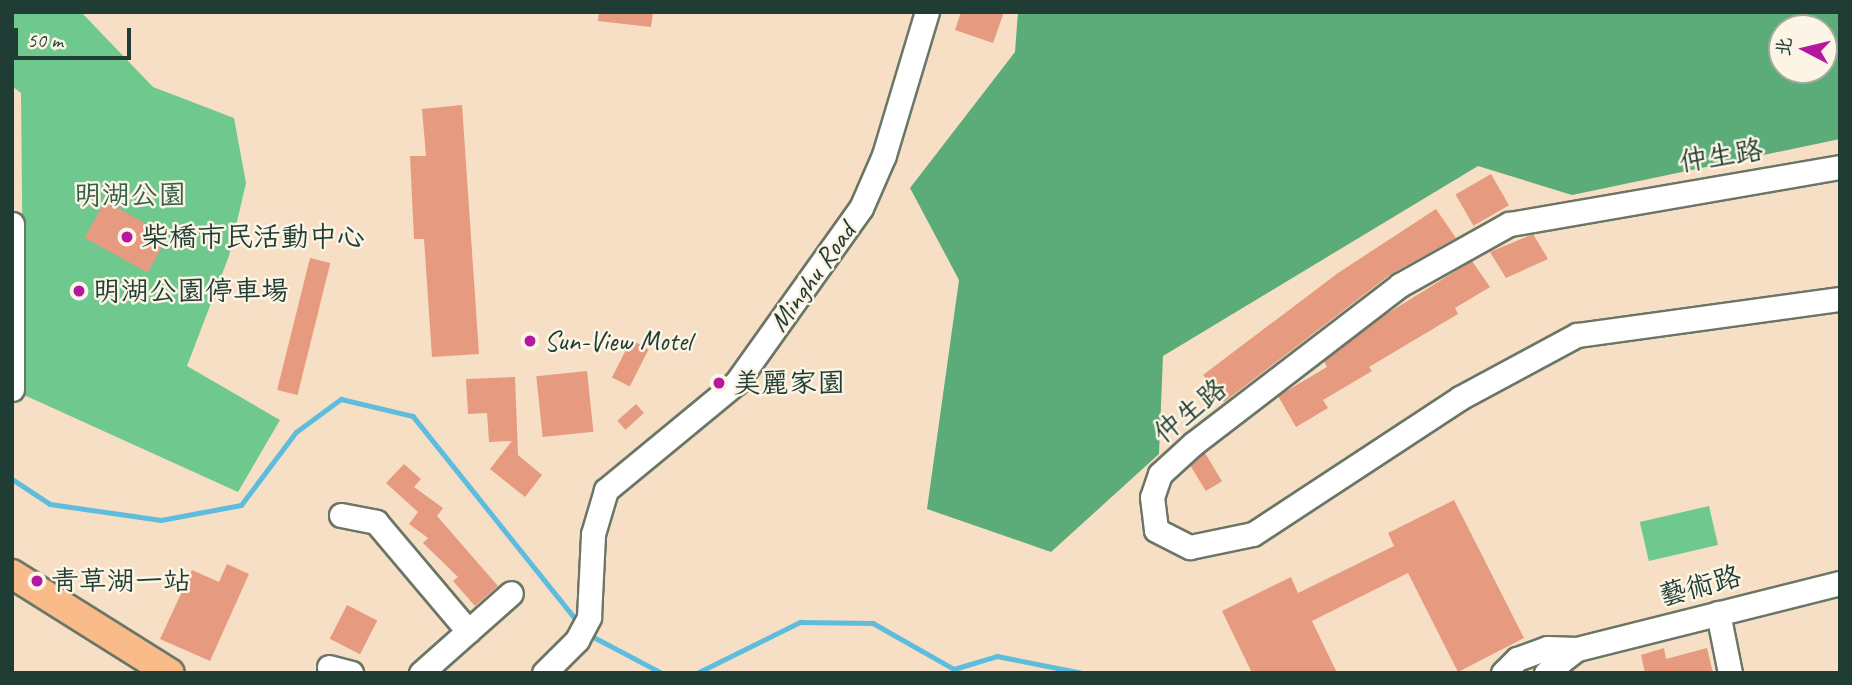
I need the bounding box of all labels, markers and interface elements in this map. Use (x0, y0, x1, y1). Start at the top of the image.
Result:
scale bar (18, 14, 135, 58)
north arrow (1768, 14, 1838, 84)
text: 50 m (27, 27, 63, 53)
text: 北 (1771, 36, 1797, 58)
street label: 仲生路 (1677, 133, 1765, 179)
park label: 明湖公園 (74, 178, 186, 212)
street label: Minghu Road (762, 217, 862, 337)
place label: 柴橋市民活動中心 (141, 220, 365, 254)
marker: 柴橋市民活動中心 (119, 229, 135, 245)
place label: 明湖公園停車場 (93, 274, 289, 308)
marker: 明湖公園停車場 (71, 283, 87, 299)
place label: Sun-View Motel (544, 324, 692, 358)
marker: Sun-View Motel (522, 333, 538, 349)
place label: 美麗家園 (733, 366, 845, 400)
street label: 仲生路 (1147, 372, 1233, 450)
marker: 美麗家園 (711, 375, 727, 391)
street label: 藝術路 (1655, 559, 1745, 613)
place label: 青草湖一站 (51, 564, 191, 598)
marker: 青草湖一站 (29, 573, 45, 589)

